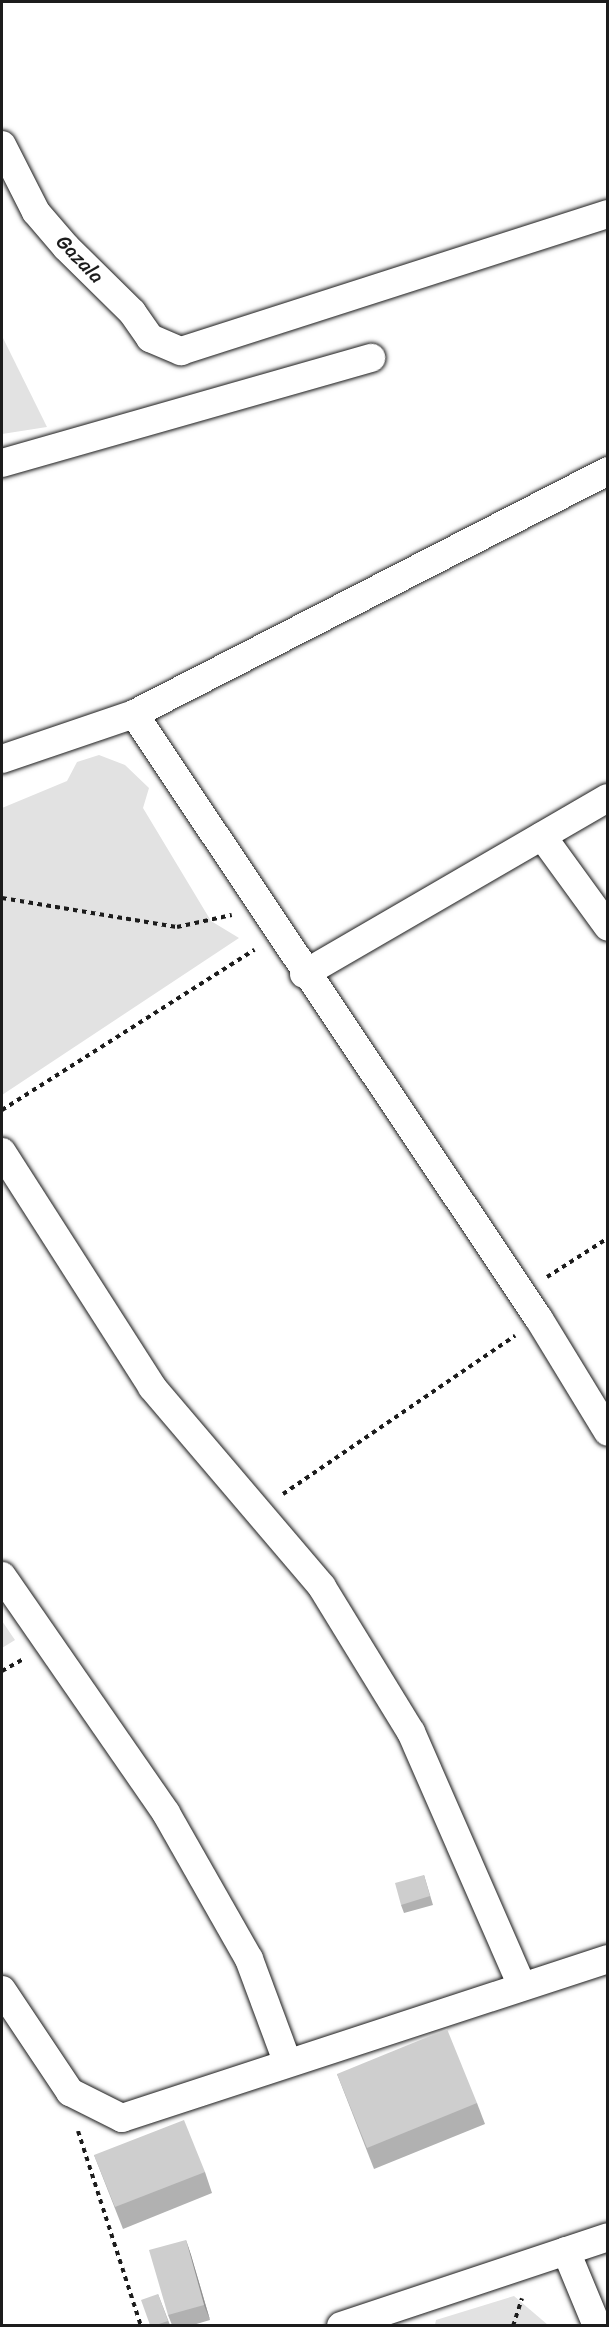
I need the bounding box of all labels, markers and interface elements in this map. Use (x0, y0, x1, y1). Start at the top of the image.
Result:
street label: Gazala (51, 230, 109, 288)

